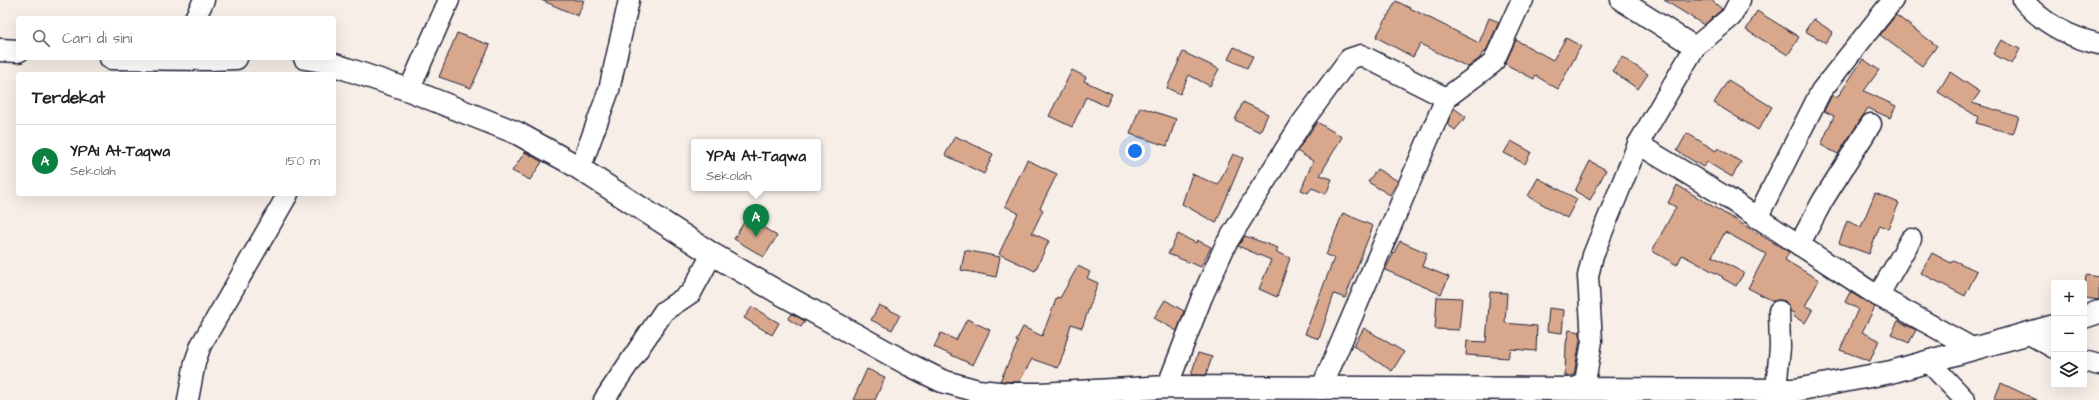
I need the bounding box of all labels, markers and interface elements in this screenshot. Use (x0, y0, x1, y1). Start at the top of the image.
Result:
search box (16, 16, 336, 60)
icon: search (30, 27, 52, 49)
text: Cari di sini (62, 28, 132, 49)
text: Terdekat (32, 86, 105, 110)
popup (691, 139, 821, 191)
text: YPAI At-Taqwa (70, 141, 170, 162)
your location (1125, 141, 1145, 161)
text: YPAI At-Taqwa (706, 146, 806, 167)
text: A (41, 152, 49, 170)
text: 150 m (286, 152, 320, 170)
text: Sekolah (70, 162, 116, 180)
text: Sekolah (706, 167, 752, 185)
pin: A (743, 204, 769, 237)
map controls (2051, 280, 2087, 388)
button: + (2051, 280, 2087, 316)
button: − (2051, 316, 2087, 352)
button: layers (2051, 352, 2087, 388)

